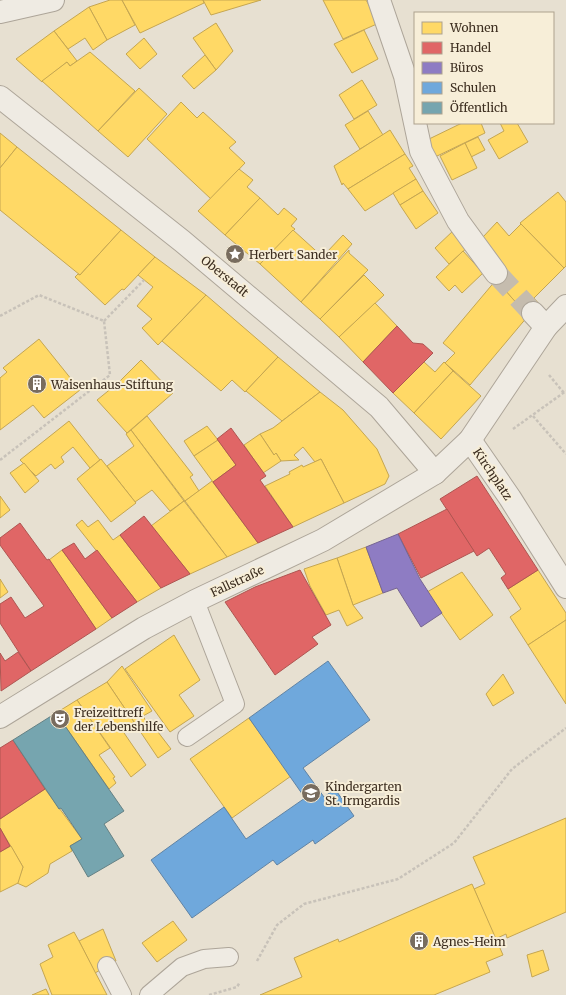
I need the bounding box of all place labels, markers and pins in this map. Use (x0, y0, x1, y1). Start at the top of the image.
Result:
place icon: Herbert Sander (224, 243, 246, 265)
place label: Herbert Sander (249, 247, 338, 262)
building icon: Waisenhaus-Stiftung (26, 373, 48, 395)
place label: Waisenhaus-Stiftung (50, 377, 174, 392)
place label: Freizeittreff der Lebenshilfe (74, 705, 163, 734)
theatre icon: Freizeittreff der Lebenshilfe (49, 708, 71, 730)
place label: Kindergarten St. Irmgardis (325, 779, 402, 808)
school or university icon: Kindergarten St. Irmgardis (300, 782, 322, 804)
building icon: Agnes-Heim (408, 930, 430, 952)
place label: Agnes-Heim (432, 934, 506, 949)

